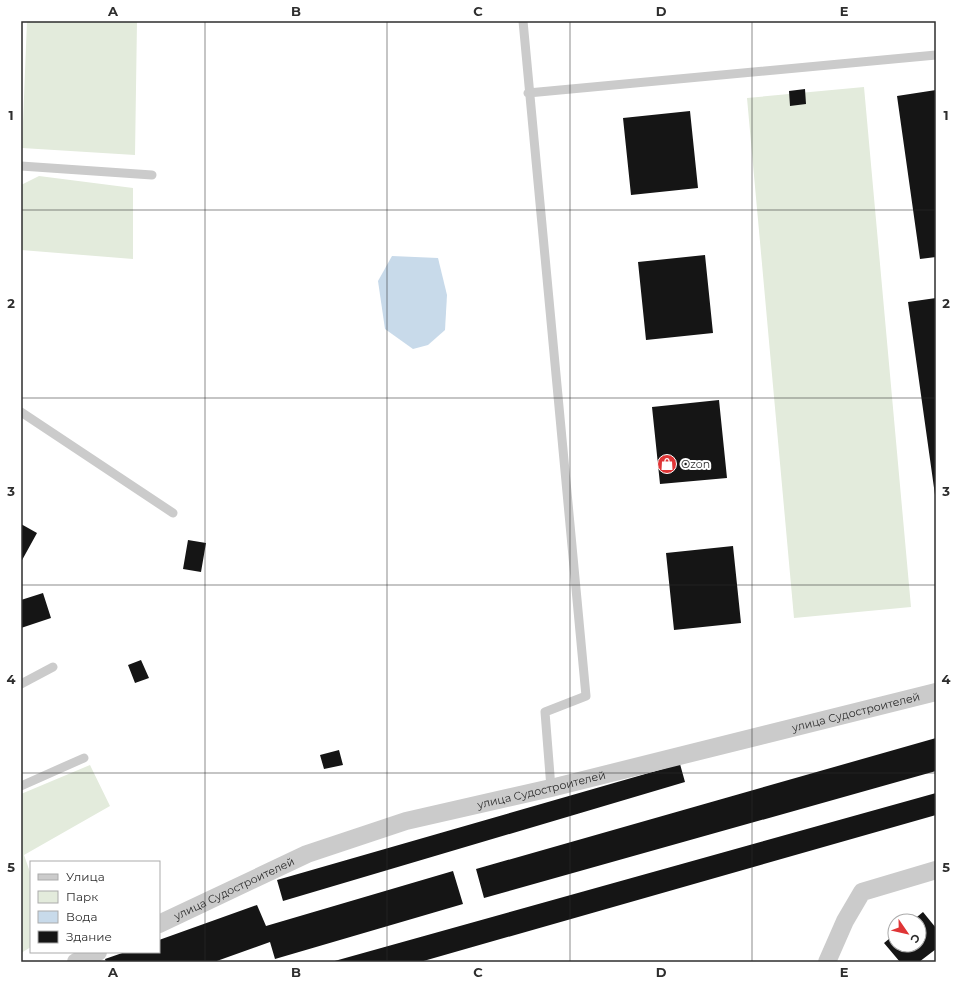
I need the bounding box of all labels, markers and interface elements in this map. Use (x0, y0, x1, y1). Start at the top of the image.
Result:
text: A (107, 3, 119, 19)
text: B (291, 3, 301, 19)
text: C (473, 3, 483, 19)
text: D (656, 3, 667, 19)
text: E (840, 3, 849, 19)
text: 1 (8, 107, 14, 123)
text: 1 (943, 107, 949, 123)
text: 2 (7, 295, 15, 311)
text: 2 (942, 295, 950, 311)
shop icon: Ozon (656, 453, 678, 475)
place label: Ozon (681, 457, 710, 471)
text: 3 (6, 483, 15, 499)
text: 3 (941, 483, 950, 499)
text: 4 (7, 671, 16, 687)
text: 4 (942, 671, 951, 687)
street label: улица Судостроителей (789, 689, 921, 735)
street label: улица Судостроителей (475, 768, 607, 812)
street label: улица Судостроителей (171, 854, 297, 923)
text: 5 (7, 859, 15, 875)
text: 5 (942, 859, 950, 875)
legend (30, 861, 160, 953)
text: Улица (66, 869, 105, 884)
text: Парк (66, 889, 98, 904)
text: Вода (66, 909, 97, 924)
north arrow (887, 913, 927, 953)
text: Здание (66, 929, 112, 944)
text: С (907, 931, 923, 946)
text: A (107, 964, 119, 980)
text: B (291, 964, 301, 980)
text: C (473, 964, 483, 980)
text: D (656, 964, 667, 980)
text: E (840, 964, 849, 980)

